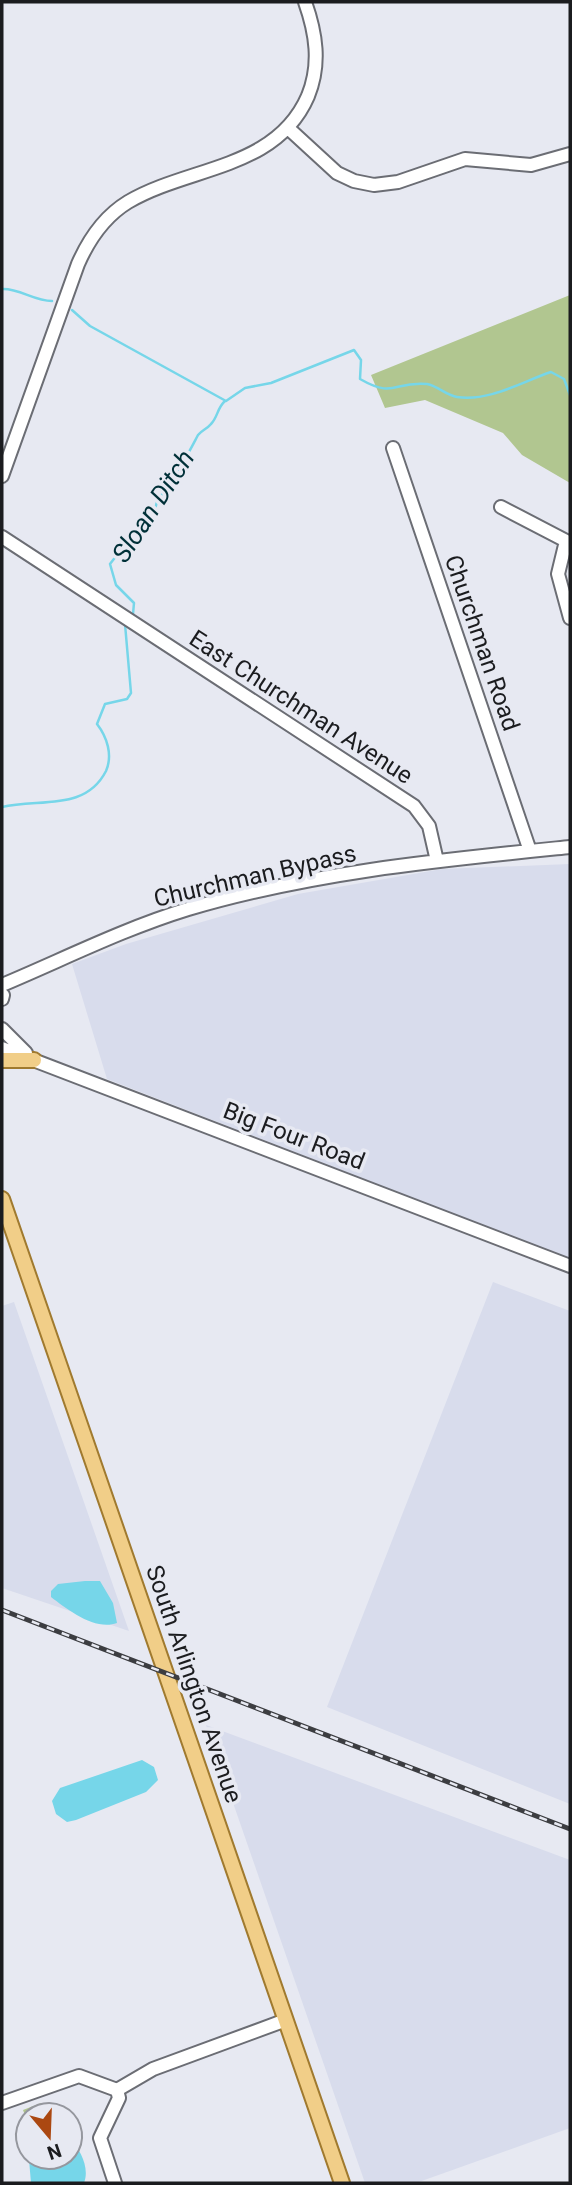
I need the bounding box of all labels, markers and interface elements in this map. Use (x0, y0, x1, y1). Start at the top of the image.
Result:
water label: Sloan Ditch (106, 444, 200, 568)
street label: Churchman Road (439, 551, 525, 735)
street label: East Churchman Avenue (184, 624, 418, 790)
street label: Churchman Bypass (151, 839, 359, 913)
street label: Big Four Road (219, 1096, 369, 1176)
street label: South Arlington Avenue (140, 1562, 248, 1806)
north arrow (14, 2101, 84, 2171)
text: N (44, 2139, 64, 2165)

